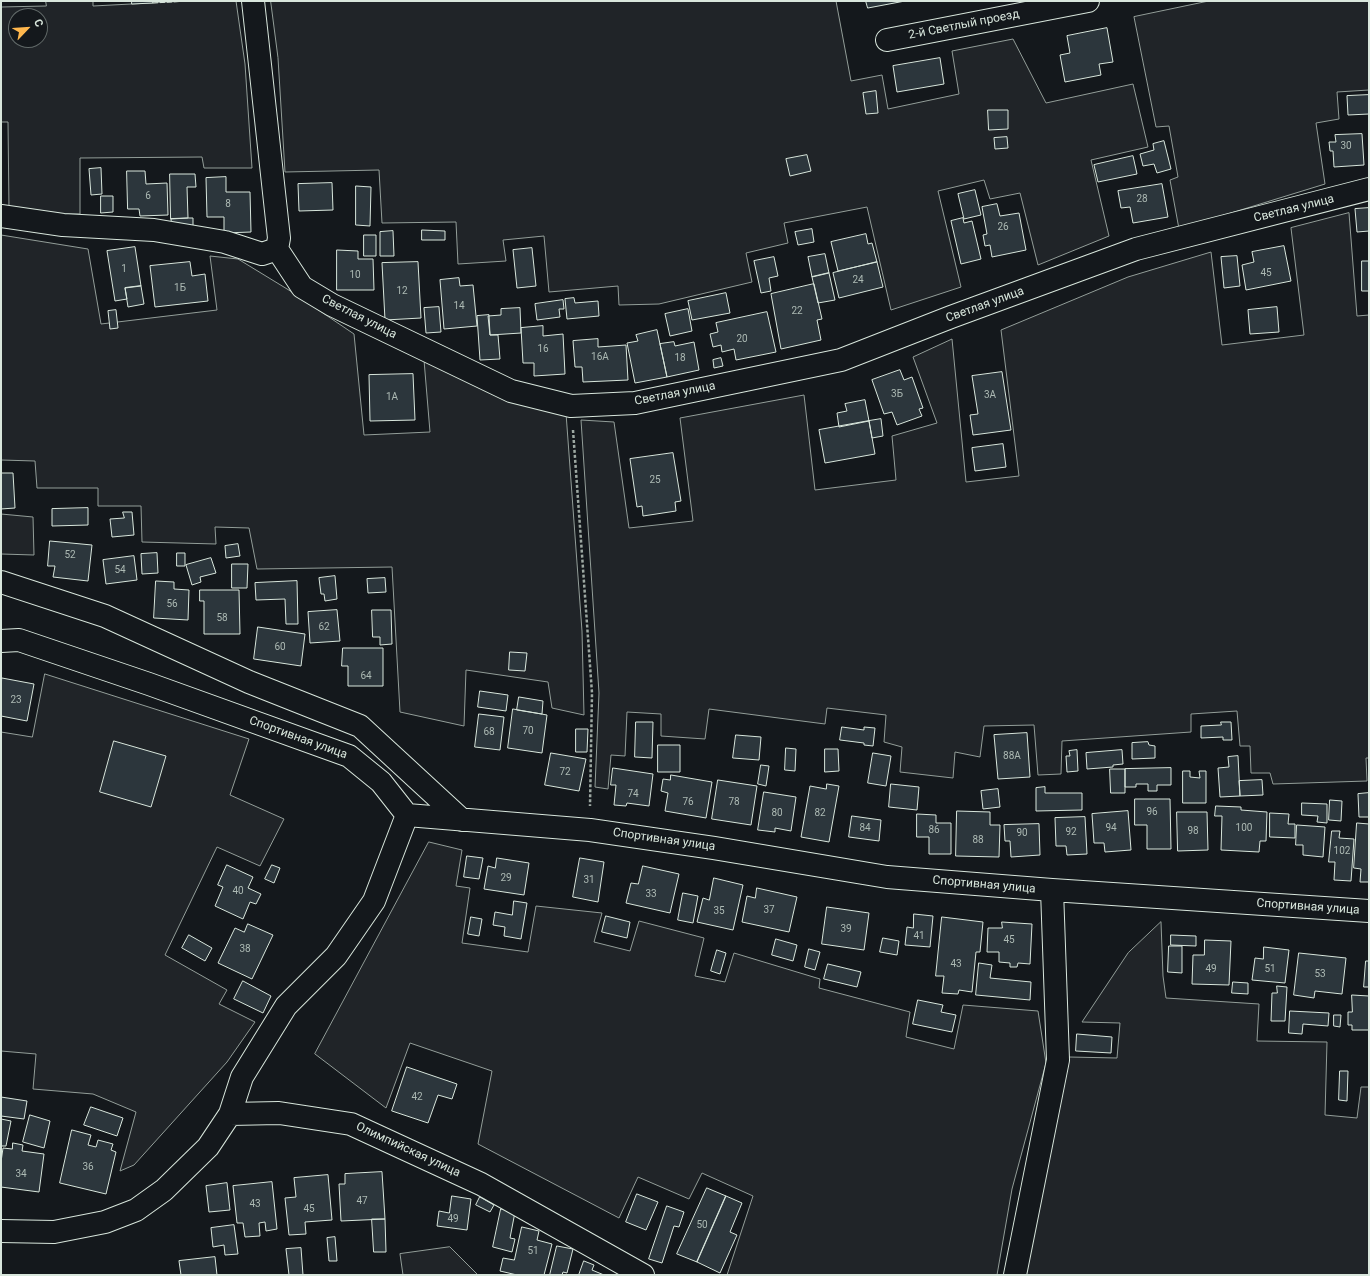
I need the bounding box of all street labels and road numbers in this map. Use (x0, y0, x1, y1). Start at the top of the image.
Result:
street label: 2-й Светлый проезд (907, 7, 1021, 43)
street label: Светлая улица (1252, 192, 1336, 226)
street label: Светлая улица (944, 284, 1026, 326)
street label: Светлая улица (319, 292, 399, 342)
street label: Светлая улица (633, 379, 717, 409)
street label: Спортивная улица (247, 714, 349, 762)
street label: Спортивная улица (612, 826, 716, 854)
street label: Спортивная улица (932, 873, 1036, 897)
street label: Спортивная улица (1256, 896, 1360, 918)
street label: Олимпийская улица (353, 1119, 463, 1181)

